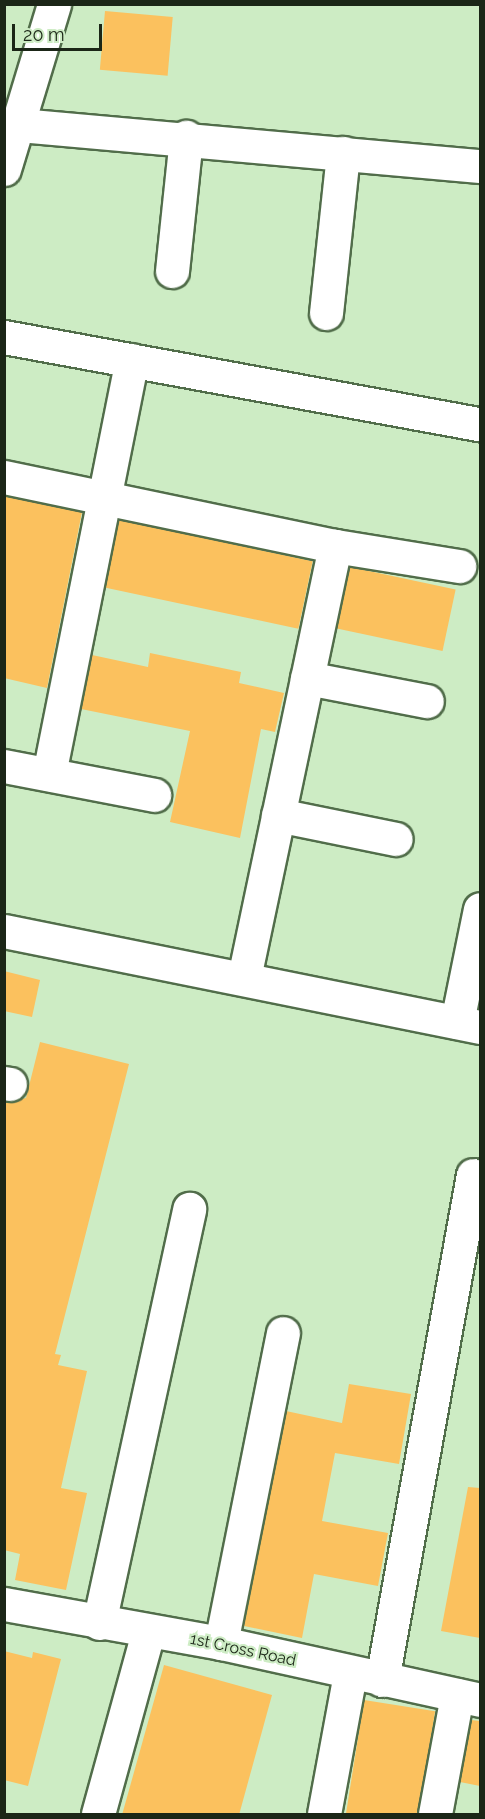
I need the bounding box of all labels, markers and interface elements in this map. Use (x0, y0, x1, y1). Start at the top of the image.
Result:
scale bar (15, 12, 105, 50)
text: 20 m (23, 24, 65, 45)
street label: 1st Cross Road (188, 1629, 298, 1671)

